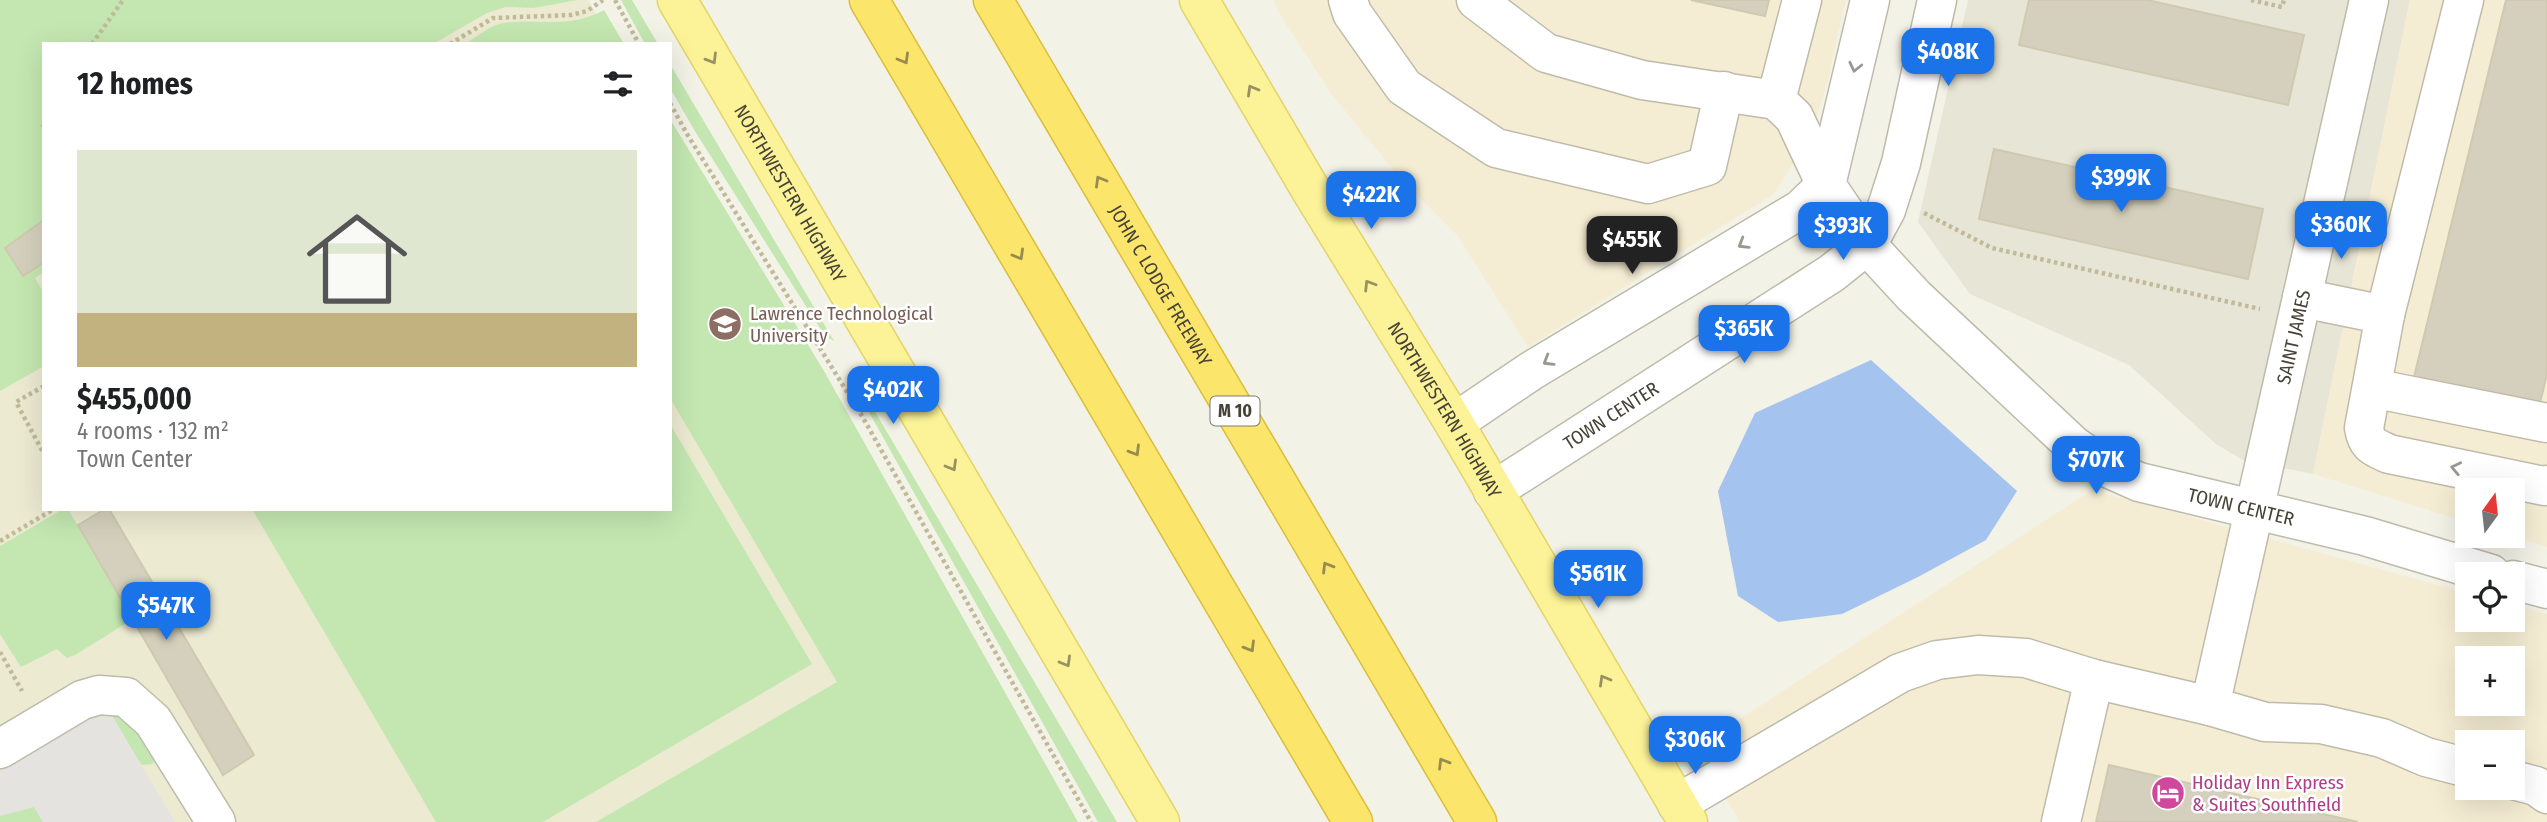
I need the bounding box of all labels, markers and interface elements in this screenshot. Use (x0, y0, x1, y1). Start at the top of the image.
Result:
pin: $408K (1899, 28, 1997, 88)
text: $408K (1917, 37, 1979, 65)
one-way arrow (704, 51, 717, 64)
one-way arrow (896, 51, 909, 64)
one-way arrow (1849, 61, 1863, 73)
icon: filters (599, 65, 637, 103)
text: 12 homes (77, 66, 193, 102)
one-way arrow (1247, 85, 1260, 98)
street label: NORTHWESTERN HIGHWAY (729, 101, 851, 287)
pin: $399K (2072, 154, 2170, 214)
text: $399K (2091, 163, 2151, 191)
pin: $422K (1322, 172, 1420, 231)
one-way arrow (1095, 176, 1108, 189)
text: $422K (1342, 180, 1400, 208)
icon: home (294, 196, 420, 322)
street label: JOHN C LODGE FREEWAY (1104, 201, 1217, 371)
pin: $393K (1794, 202, 1892, 262)
pin: $360K (2292, 202, 2390, 261)
text: $360K (2311, 210, 2371, 238)
text: $393K (1814, 211, 1872, 239)
pin: $455K (1583, 216, 1681, 276)
text: $455K (1603, 225, 1661, 253)
one-way arrow (1737, 236, 1750, 249)
one-way arrow (1011, 248, 1024, 260)
one-way arrow (1365, 280, 1378, 293)
street label: SAINT JAMES (2272, 288, 2315, 386)
place label: Lawrence Technological University (750, 302, 933, 347)
school or university icon: Lawrence Technological University (706, 305, 744, 343)
pin: $365K (1695, 306, 1793, 365)
text: $365K (1715, 314, 1773, 342)
street label: NORTHWESTERN HIGHWAY (1383, 318, 1507, 503)
one-way arrow (1542, 353, 1555, 366)
pin: $402K (844, 366, 942, 426)
text: $402K (863, 375, 923, 403)
street label: TOWN CENTER (1559, 377, 1663, 455)
text: $455,000 (77, 381, 192, 417)
road number: M 10 (1210, 396, 1260, 426)
text: 4 rooms · 132 m² (77, 417, 229, 445)
pin: $707K (2047, 436, 2145, 496)
one-way arrow (1126, 443, 1139, 456)
text: Town Center (77, 445, 192, 473)
text: $707K (2068, 445, 2124, 473)
one-way arrow (943, 458, 956, 471)
one-way arrow (2450, 462, 2462, 477)
north arrow (2455, 478, 2525, 548)
map controls (2455, 478, 2525, 800)
street label: TOWN CENTER (2186, 483, 2297, 531)
pin: $561K (1549, 550, 1647, 610)
text: $561K (1570, 559, 1626, 587)
one-way arrow (1322, 562, 1335, 575)
button: locate (2455, 562, 2525, 632)
pin: $547K (117, 582, 215, 642)
text: $547K (137, 591, 195, 619)
one-way arrow (1242, 640, 1255, 652)
button: + (2455, 646, 2525, 716)
one-way arrow (1058, 655, 1071, 668)
one-way arrow (1599, 675, 1612, 687)
pin: $306K (1646, 716, 1744, 776)
text: $306K (1665, 725, 1725, 753)
button: − (2455, 730, 2525, 800)
one-way arrow (1438, 758, 1451, 771)
place label: Holiday Inn Express & Suites Southfield (2192, 771, 2344, 816)
hotel icon: Holiday Inn Express & Suites Southfield (2149, 774, 2187, 812)

